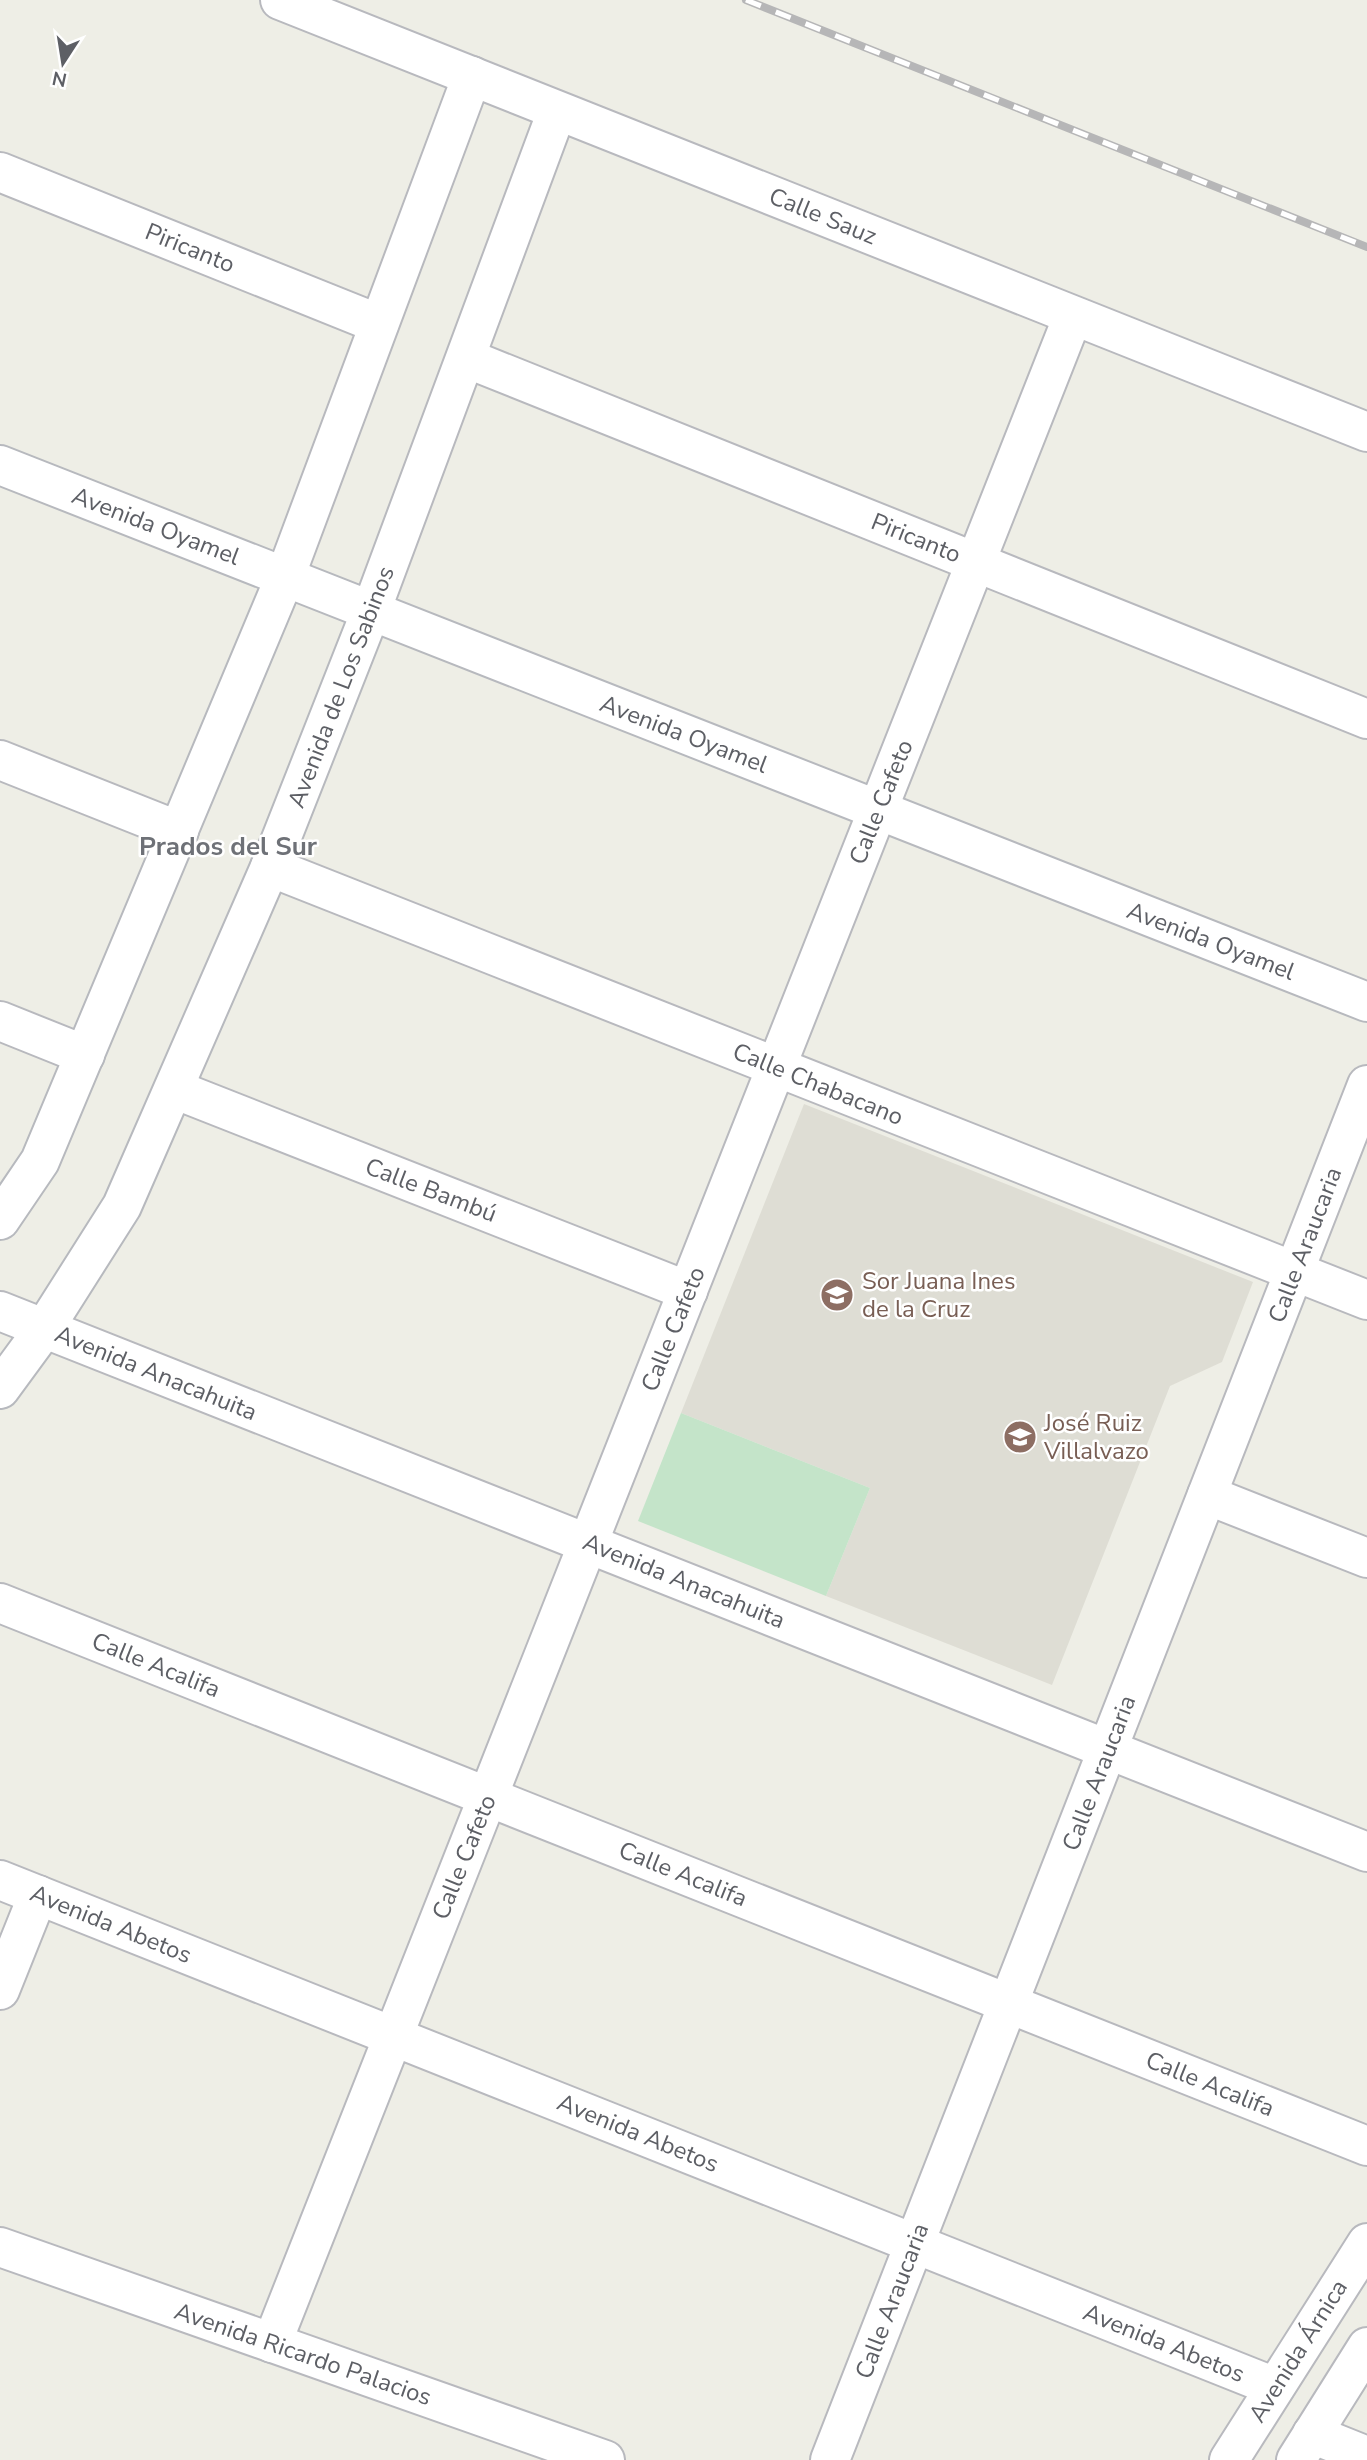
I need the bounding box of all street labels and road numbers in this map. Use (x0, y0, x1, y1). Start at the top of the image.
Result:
street label: Calle Sauz (764, 180, 882, 252)
street label: Piricanto (140, 216, 240, 280)
street label: Avenida Oyamel (67, 479, 245, 573)
street label: Piricanto (866, 506, 966, 570)
street label: Avenida de Los Sabinos (280, 562, 402, 812)
street label: Avenida Oyamel (595, 687, 773, 781)
street label: Calle Cafeto (841, 735, 921, 869)
street label: Avenida Oyamel (1122, 894, 1300, 988)
street label: Calle Chabacano (728, 1035, 908, 1133)
street label: Calle Bambú (361, 1150, 501, 1230)
street label: Calle Araucaria (1261, 1163, 1349, 1327)
street label: Calle Cafeto (633, 1262, 713, 1396)
street label: Avenida Anacahuita (50, 1318, 262, 1428)
street label: Avenida Anacahuita (578, 1526, 790, 1636)
street label: Calle Acalifa (87, 1625, 225, 1705)
street label: Calle Araucaria (1055, 1691, 1143, 1855)
street label: Calle Cafeto (424, 1790, 504, 1924)
street label: Calle Acalifa (614, 1834, 752, 1914)
street label: Avenida Abetos (26, 1877, 196, 1971)
street label: Calle Acalifa (1141, 2044, 1279, 2124)
street label: Avenida Abetos (553, 2086, 723, 2180)
street label: Calle Araucaria (848, 2219, 936, 2383)
street label: Avenida Árnica (1241, 2273, 1355, 2429)
street label: Avenida Ricardo Palacios (170, 2295, 436, 2413)
street label: Avenida Abetos (1079, 2296, 1249, 2390)

